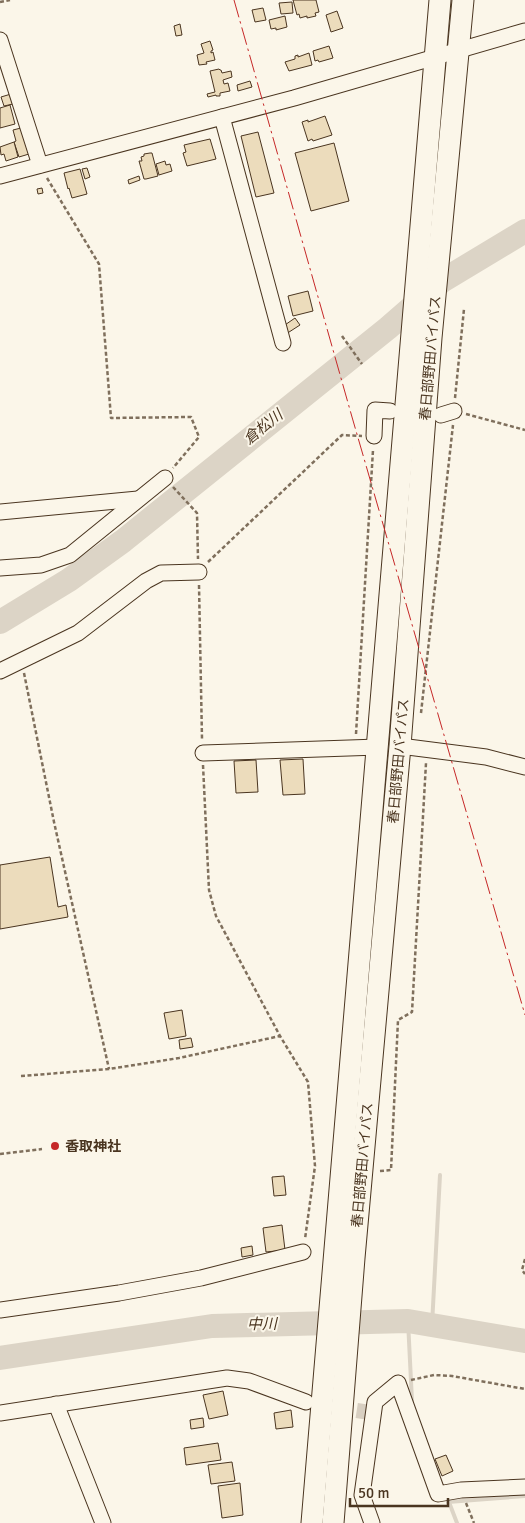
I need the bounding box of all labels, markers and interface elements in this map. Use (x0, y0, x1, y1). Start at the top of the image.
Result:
street label: 春日部野田バイパス (417, 295, 444, 421)
water label: 倉松川 (240, 405, 288, 448)
street label: 春日部野田バイパス (385, 698, 412, 824)
street label: 春日部野田バイパス (349, 1102, 376, 1228)
place label: 香取神社 (65, 1138, 121, 1155)
marker: 香取神社 (49, 1140, 61, 1152)
water label: 中川 (247, 1315, 279, 1333)
scale bar (350, 1476, 448, 1508)
text: 50 m (358, 1484, 389, 1502)

